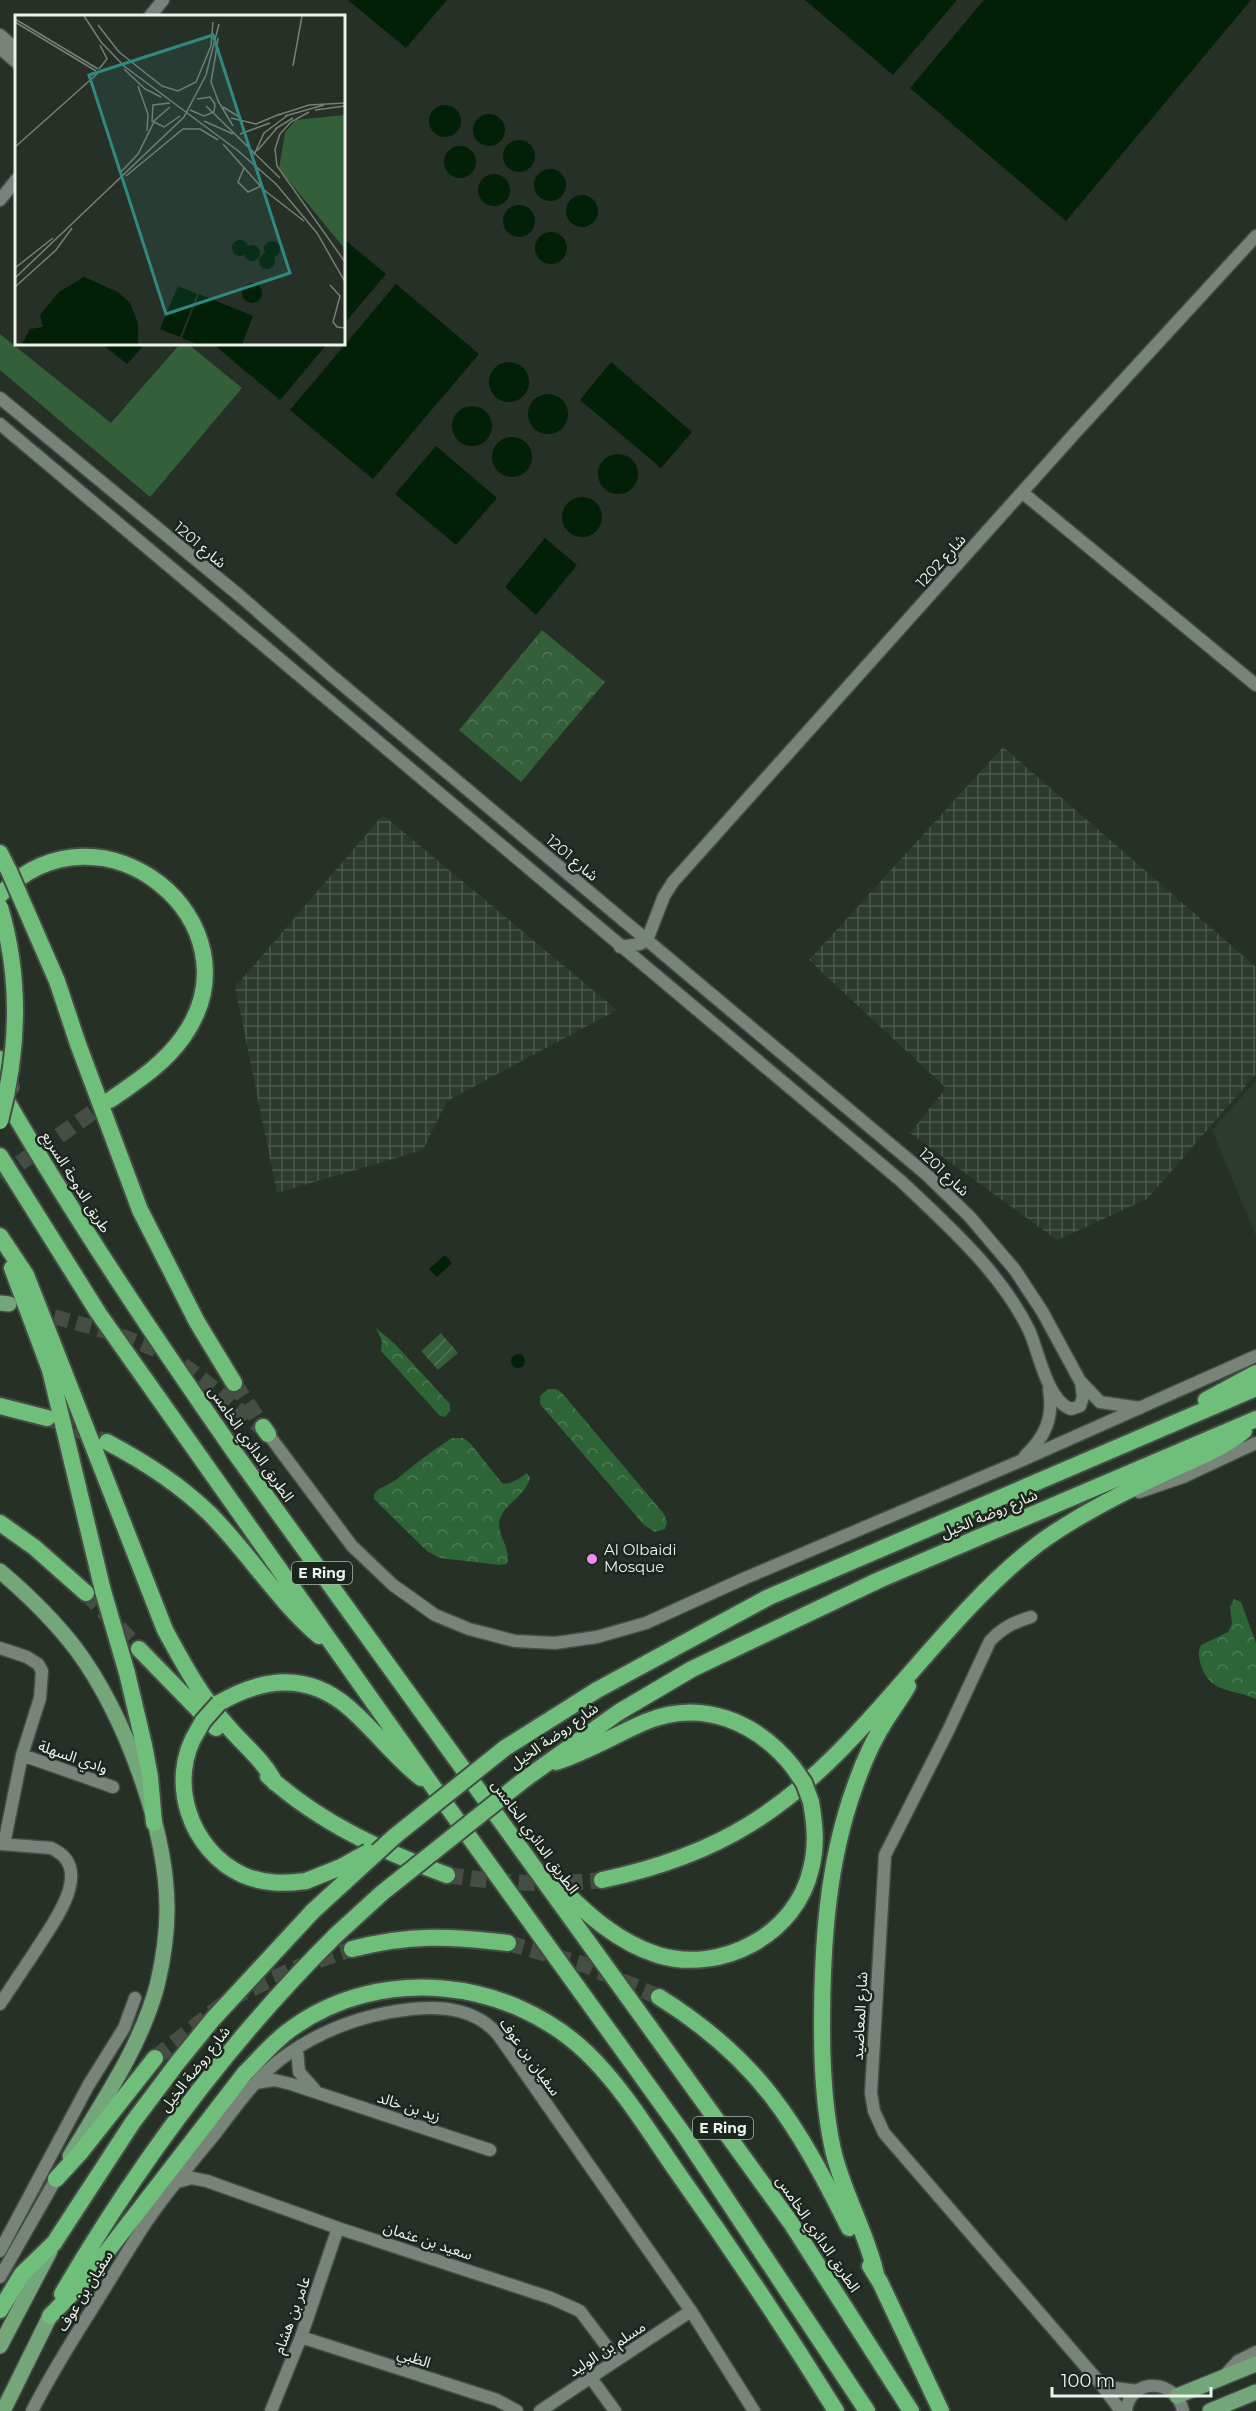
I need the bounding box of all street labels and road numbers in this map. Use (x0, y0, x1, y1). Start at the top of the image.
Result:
street label: شارع 1201 (168, 517, 231, 574)
street label: شارع 1202 (912, 530, 972, 593)
street label: شارع 1201 (540, 830, 603, 887)
street label: طريق الدوحة السريع (35, 1127, 115, 1238)
street label: شارع 1201 (913, 1143, 974, 1202)
street label: الطريق الدائري الخامس (202, 1382, 298, 1507)
street label: شارع روضة الخيل (937, 1484, 1042, 1545)
road number: E Ring (292, 1562, 352, 1584)
street label: شارع روضة الخيل (506, 1698, 604, 1776)
street label: وادي السهلة (35, 1736, 110, 1780)
street label: الطريق الدائري الخامس (486, 1776, 583, 1899)
street label: شارع المعاضيد (848, 1971, 874, 2061)
street label: سفيان بن عوف (496, 2014, 565, 2100)
street label: شارع روضة الخيل (155, 2022, 237, 2117)
street label: زيد بن خالد (375, 2087, 443, 2126)
road number: E Ring (693, 2117, 753, 2139)
street label: الطريق الدائري الخامس (770, 2172, 865, 2297)
street label: سعيد بن عثمان (381, 2217, 475, 2264)
street label: سفيان بن عوف (52, 2247, 117, 2335)
street label: عامر بن هشام (269, 2273, 316, 2357)
street label: مسلم بن الوليد (564, 2317, 650, 2382)
street label: الظبي (394, 2343, 433, 2374)

